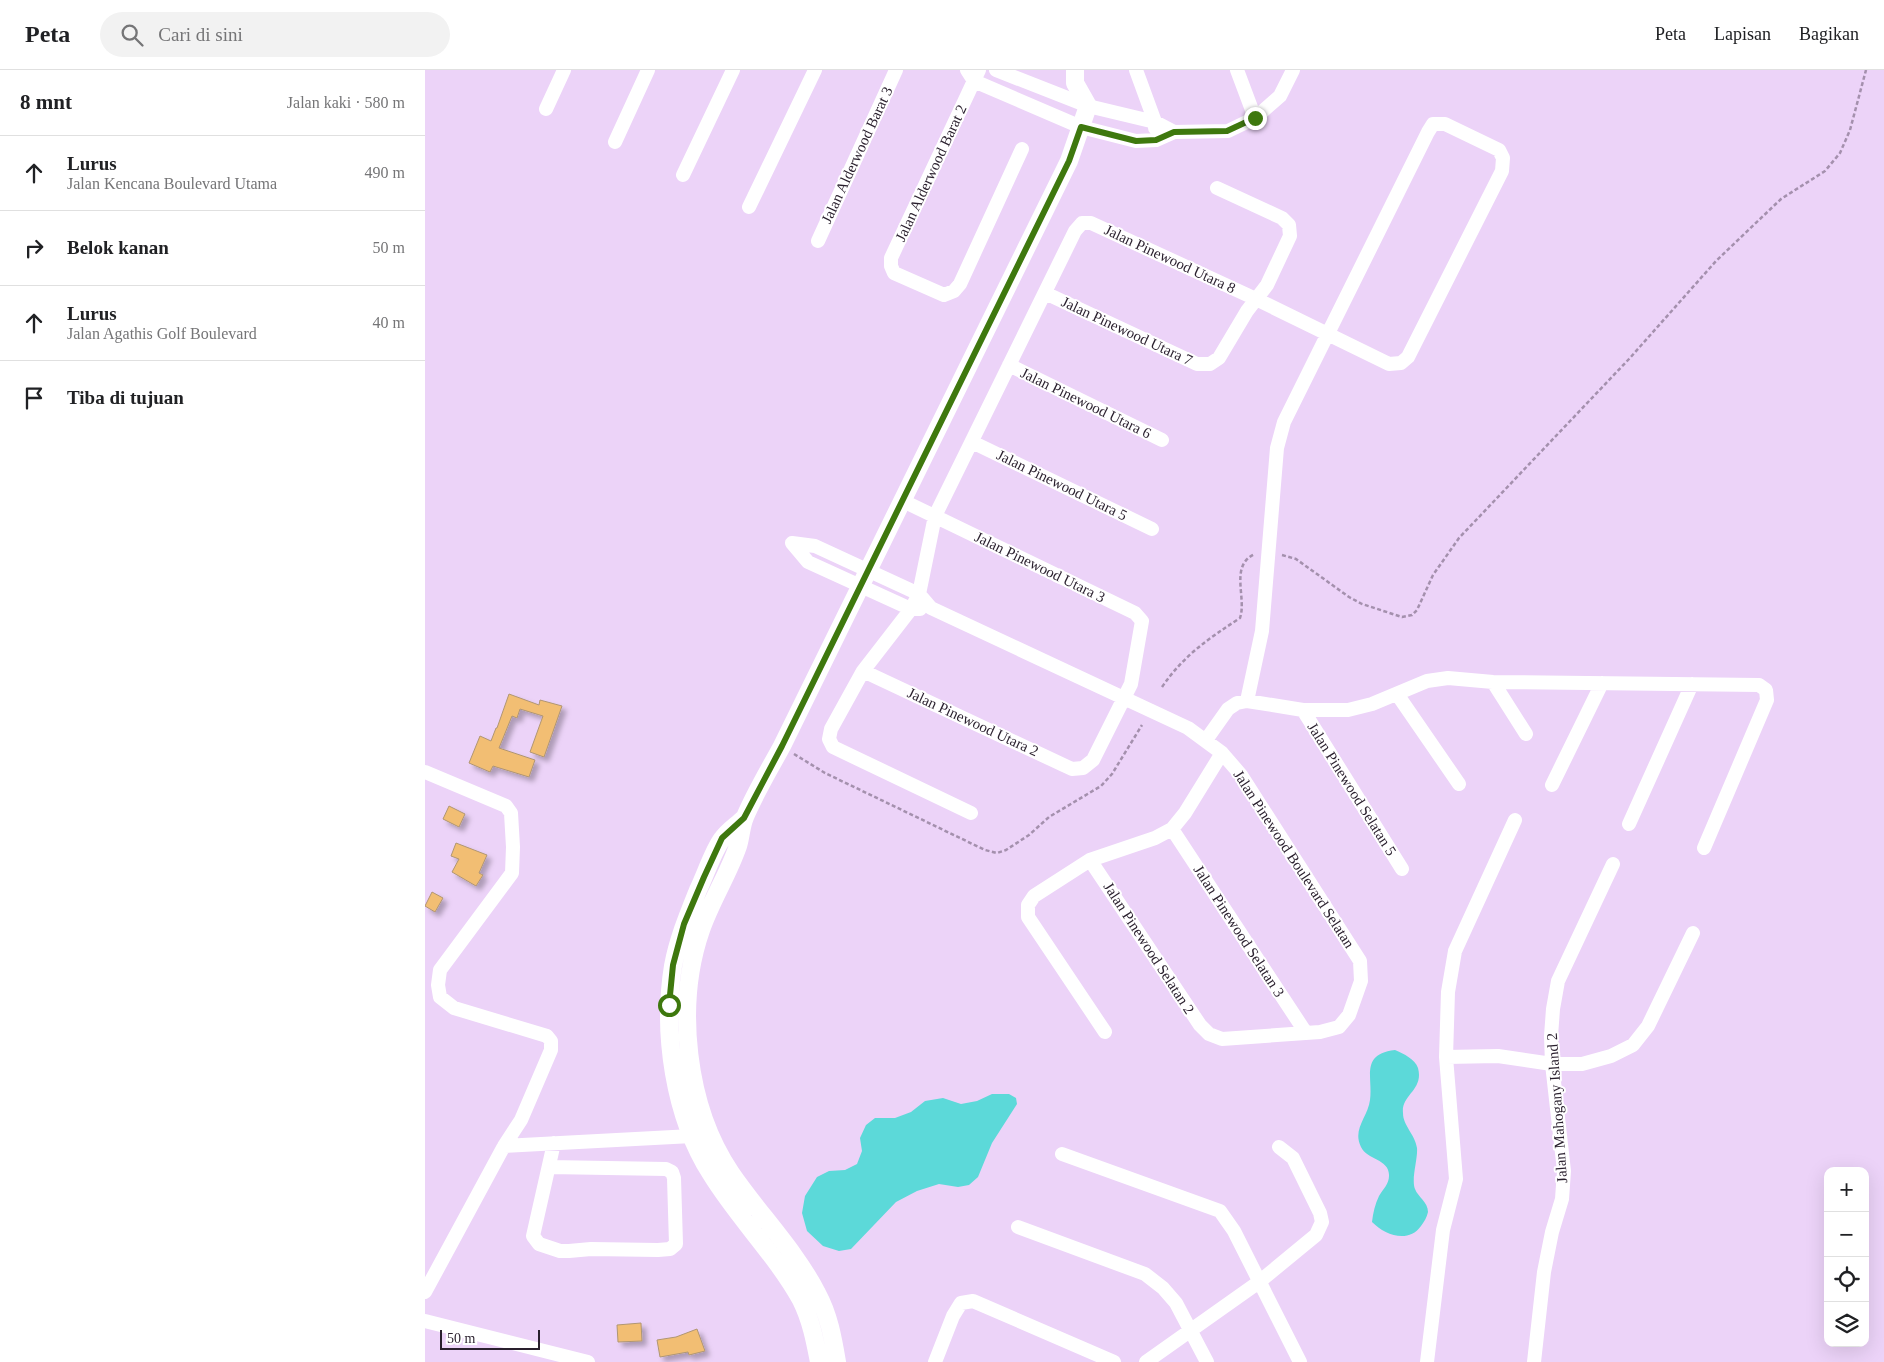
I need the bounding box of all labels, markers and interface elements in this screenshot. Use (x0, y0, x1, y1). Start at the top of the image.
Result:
search box (100, 12, 450, 57)
text: Peta (25, 21, 70, 47)
icon: search (118, 21, 146, 49)
text: Cari di sini (158, 24, 243, 45)
text: Peta (1655, 24, 1686, 44)
text: Lapisan (1714, 24, 1771, 44)
text: Bagikan (1799, 24, 1859, 44)
street label: Jalan Alderwood Barat 3 (818, 84, 896, 226)
text: 8 mnt (20, 90, 72, 114)
text: Jalan kaki · 580 m (287, 94, 405, 111)
street label: Jalan Alderwood Barat 2 (892, 102, 970, 244)
route end (1244, 107, 1267, 130)
text: Lurus (67, 153, 117, 174)
icon: ahead (20, 159, 48, 187)
text: 490 m (365, 164, 405, 181)
text: Jalan Kencana Boulevard Utama (67, 175, 277, 192)
street label: Jalan Pinewood Utara 8 (1102, 222, 1238, 296)
icon: right (20, 234, 48, 262)
text: Belok kanan (67, 237, 169, 258)
text: 50 m (373, 239, 405, 256)
street label: Jalan Pinewood Utara 7 (1059, 294, 1196, 369)
text: Lurus (67, 303, 117, 324)
icon: ahead (20, 309, 48, 337)
text: 40 m (373, 314, 405, 331)
text: Jalan Agathis Golf Boulevard (67, 325, 257, 342)
street label: Jalan Pinewood Utara 6 (1018, 364, 1154, 442)
icon: arrive (20, 384, 48, 412)
text: Tiba di tujuan (67, 387, 184, 408)
street label: Jalan Pinewood Utara 5 (994, 446, 1130, 524)
street label: Jalan Pinewood Utara 3 (972, 528, 1108, 606)
street label: Jalan Pinewood Utara 2 (905, 685, 1041, 759)
street label: Jalan Pinewood Selatan 5 (1304, 720, 1400, 858)
street label: Jalan Pinewood Boulevard Selatan (1230, 767, 1358, 951)
street label: Jalan Pinewood Selatan 3 (1190, 862, 1288, 1000)
street label: Jalan Pinewood Selatan 2 (1100, 879, 1198, 1017)
route start (658, 994, 681, 1017)
street label: Jalan Mahogany Island 2 (1544, 1032, 1570, 1184)
map controls (1824, 1167, 1869, 1347)
button: + (1824, 1167, 1869, 1212)
button: − (1824, 1212, 1869, 1257)
button: locate (1824, 1257, 1869, 1302)
button: layers (1824, 1302, 1869, 1347)
scale bar (440, 1327, 540, 1350)
text: 50 m (447, 1331, 475, 1346)

